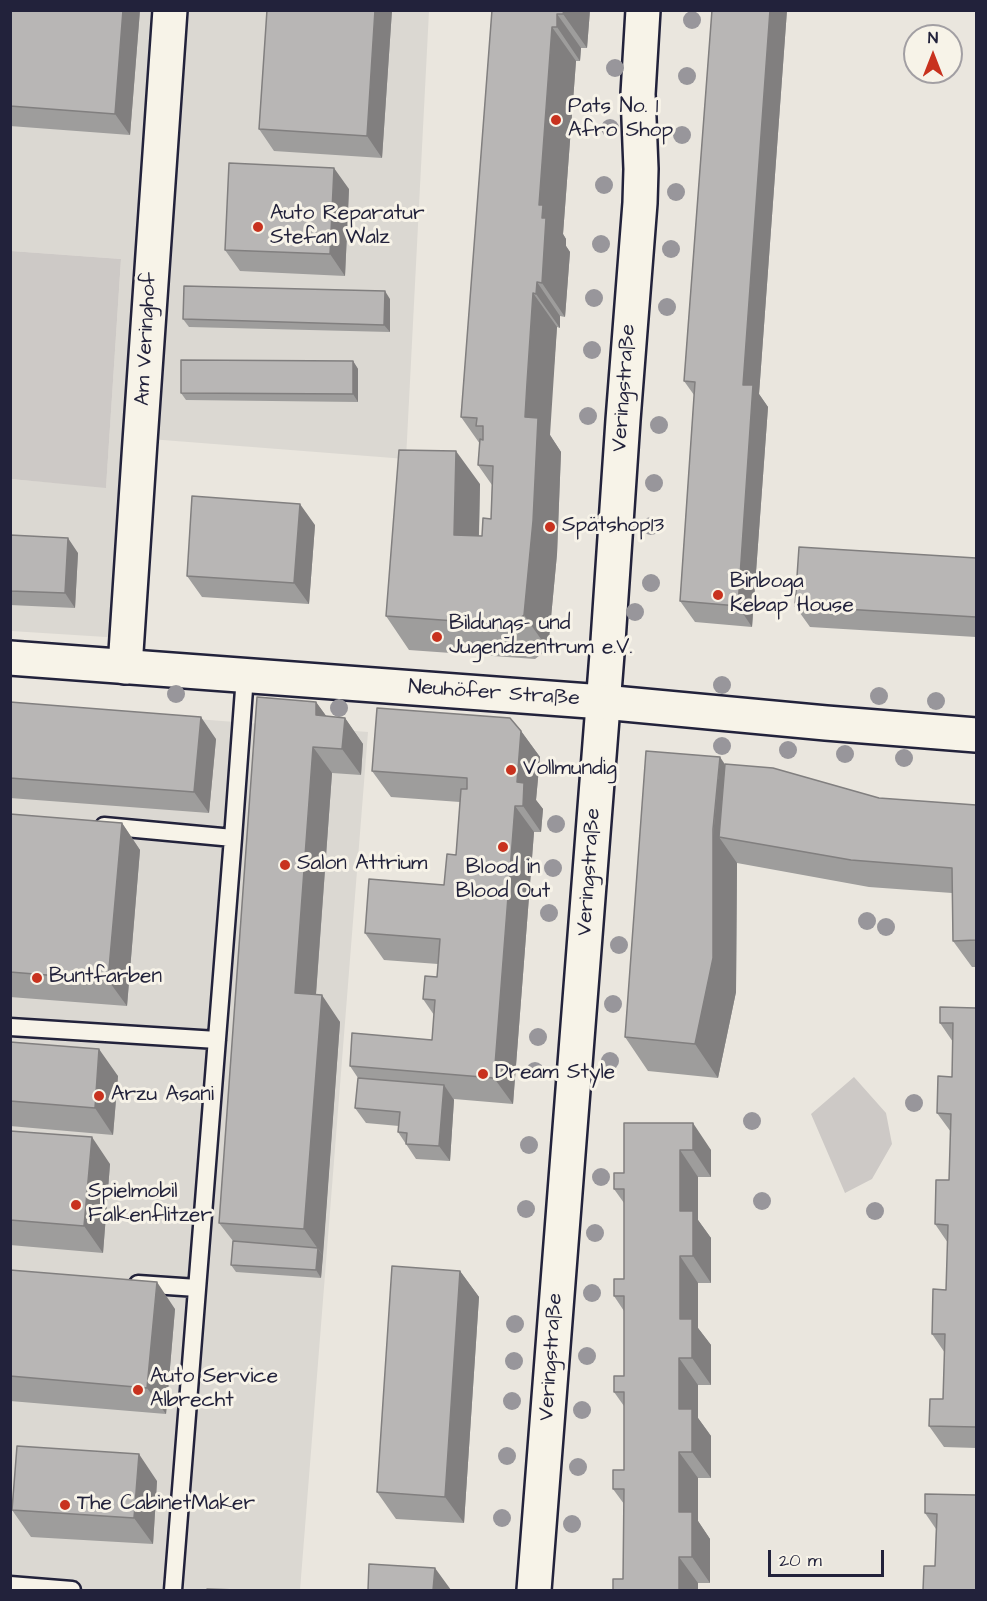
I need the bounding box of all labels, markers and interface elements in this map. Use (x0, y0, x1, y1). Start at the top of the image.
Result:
north arrow (903, 24, 963, 84)
text: N (928, 27, 938, 49)
place label: Pats No. 1 Afro Shop (568, 95, 673, 145)
marker: Pats No. 1 Afro Shop (549, 113, 563, 127)
place label: Auto Reparatur Stefan Walz (270, 202, 425, 252)
marker: Auto Reparatur Stefan Walz (251, 220, 265, 234)
street label: Am Veringhof (131, 272, 163, 406)
street label: Veringstraße (608, 323, 642, 453)
place label: Spätshop13 (562, 514, 664, 540)
marker: Spätshop13 (543, 520, 557, 534)
place label: Binboga Kebap House (730, 570, 854, 620)
marker: Binboga Kebap House (711, 588, 725, 602)
place label: Bildungs- und Jugendzentrum e.V. (449, 612, 632, 662)
marker: Bildungs- und Jugendzentrum e.V. (430, 630, 444, 644)
street label: Neuhöfer Straße (407, 675, 581, 713)
place label: Vollmundig (523, 757, 617, 783)
marker: Vollmundig (504, 763, 518, 777)
street label: Veringstraße (573, 807, 607, 937)
marker: Blood in Blood Out (496, 840, 510, 854)
place label: Salon Attrium (297, 852, 427, 878)
place label: Blood in Blood Out (456, 856, 550, 906)
marker: Salon Attrium (278, 858, 292, 872)
place label: Buntfarben (49, 965, 162, 991)
marker: Buntfarben (30, 971, 44, 985)
place label: Dream Style (495, 1061, 615, 1087)
marker: Dream Style (476, 1067, 490, 1081)
place label: Arzu Asani (111, 1083, 214, 1109)
marker: Arzu Asani (92, 1089, 106, 1103)
place label: Spielmobil Falkenflitzer (88, 1180, 212, 1230)
marker: Spielmobil Falkenflitzer (69, 1198, 83, 1212)
street label: Veringstraße (535, 1292, 569, 1422)
place label: Auto Service Albrecht (150, 1365, 278, 1415)
marker: Auto Service Albrecht (131, 1383, 145, 1397)
place label: The CabinetMaker (77, 1492, 255, 1518)
marker: The CabinetMaker (58, 1498, 72, 1512)
scale bar (771, 1538, 886, 1576)
text: 20 m (779, 1548, 822, 1573)

